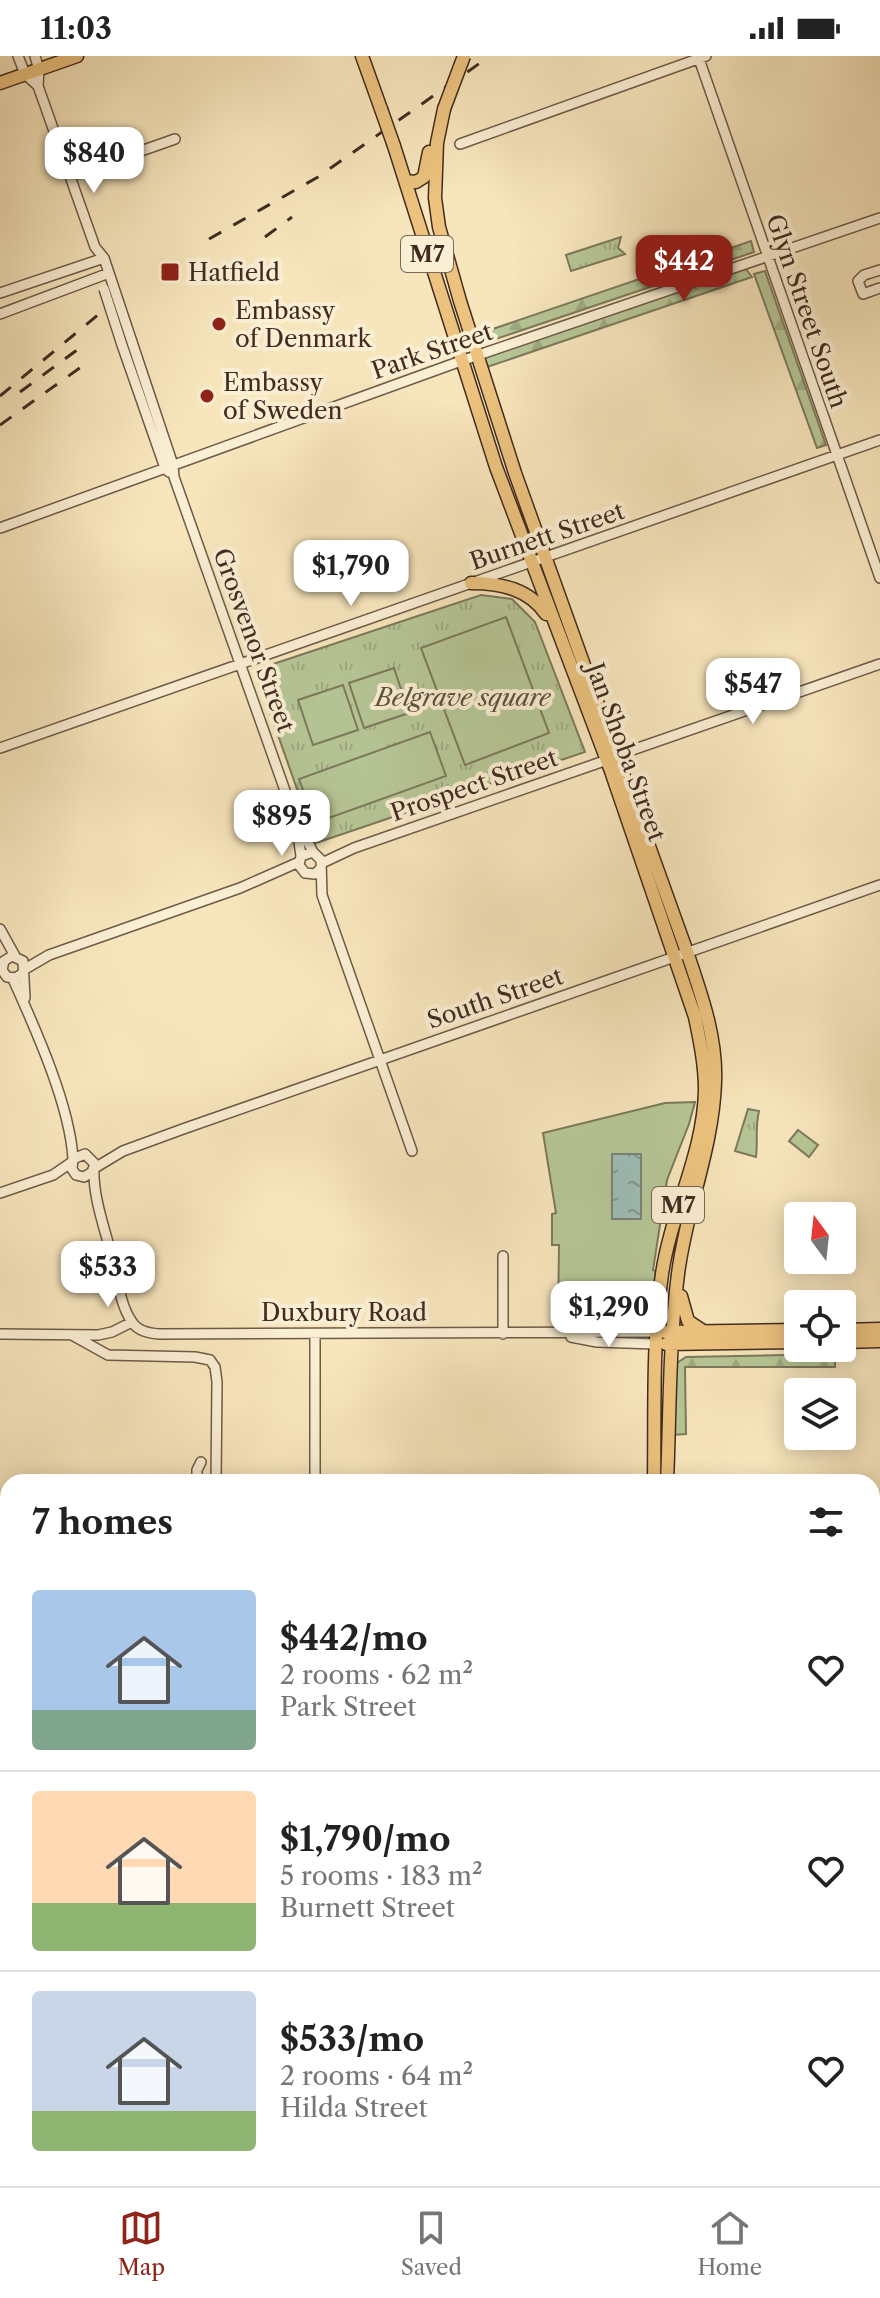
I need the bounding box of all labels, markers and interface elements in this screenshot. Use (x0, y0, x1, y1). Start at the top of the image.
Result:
text: 11:03 (40, 10, 112, 47)
pin: $840 (47, 127, 141, 195)
text: $840 (63, 137, 125, 169)
street label: Glyn Street South (760, 210, 854, 412)
pin: $442 (637, 235, 731, 303)
road number: M7 (401, 236, 453, 272)
text: $442 (654, 245, 714, 277)
place label: Hatfield (188, 258, 280, 287)
marker: Hatfield (159, 261, 181, 283)
place label: Embassy of Denmark (235, 296, 373, 353)
marker: Embassy of Denmark (210, 315, 228, 333)
street label: Park Street (368, 317, 497, 385)
place label: Embassy of Sweden (223, 368, 343, 425)
marker: Embassy of Sweden (198, 387, 216, 405)
street label: Burnett Street (466, 496, 629, 576)
pin: $1,790 (286, 540, 416, 608)
street label: Grosvenor Street (207, 544, 301, 736)
text: $1,790 (312, 550, 390, 582)
street label: Jan Shoba Street (579, 655, 672, 846)
pin: $547 (706, 658, 800, 726)
text: $547 (724, 668, 782, 700)
park label: Belgrave square (373, 683, 552, 712)
street label: Prospect Street (387, 743, 562, 827)
pin: $895 (235, 790, 329, 858)
text: $895 (252, 800, 312, 832)
street label: South Street (423, 961, 567, 1035)
road number: M7 (652, 1187, 704, 1223)
north arrow (784, 1202, 856, 1274)
map controls (784, 1202, 856, 1450)
pin: $533 (61, 1241, 155, 1309)
text: $533 (79, 1251, 137, 1283)
pin: $1,290 (544, 1281, 674, 1349)
button: locate (784, 1290, 856, 1362)
text: $1,290 (569, 1291, 649, 1323)
street label: Duxbury Road (261, 1298, 427, 1327)
button: layers (784, 1378, 856, 1450)
icon: filters (804, 1500, 848, 1544)
text: 7 homes (32, 1501, 173, 1543)
text: $442/mo (280, 1617, 428, 1659)
icon: home (96, 1622, 192, 1718)
icon: heart (804, 1648, 848, 1692)
text: 2 rooms · 62 m² (280, 1659, 473, 1691)
text: Park Street (280, 1691, 417, 1723)
text: $1,790/mo (280, 1818, 451, 1860)
icon: home (96, 1823, 192, 1919)
icon: heart (804, 1849, 848, 1893)
text: 5 rooms · 183 m² (280, 1860, 483, 1892)
text: Burnett Street (280, 1892, 455, 1924)
text: $533/mo (280, 2018, 424, 2060)
icon: home (96, 2023, 192, 2119)
icon: heart (804, 2049, 848, 2093)
text: 2 rooms · 64 m² (280, 2060, 473, 2092)
text: Hilda Street (280, 2092, 428, 2124)
tab: Map (118, 2206, 165, 2281)
tab: Saved (401, 2206, 462, 2281)
tab: Home (698, 2206, 762, 2281)

